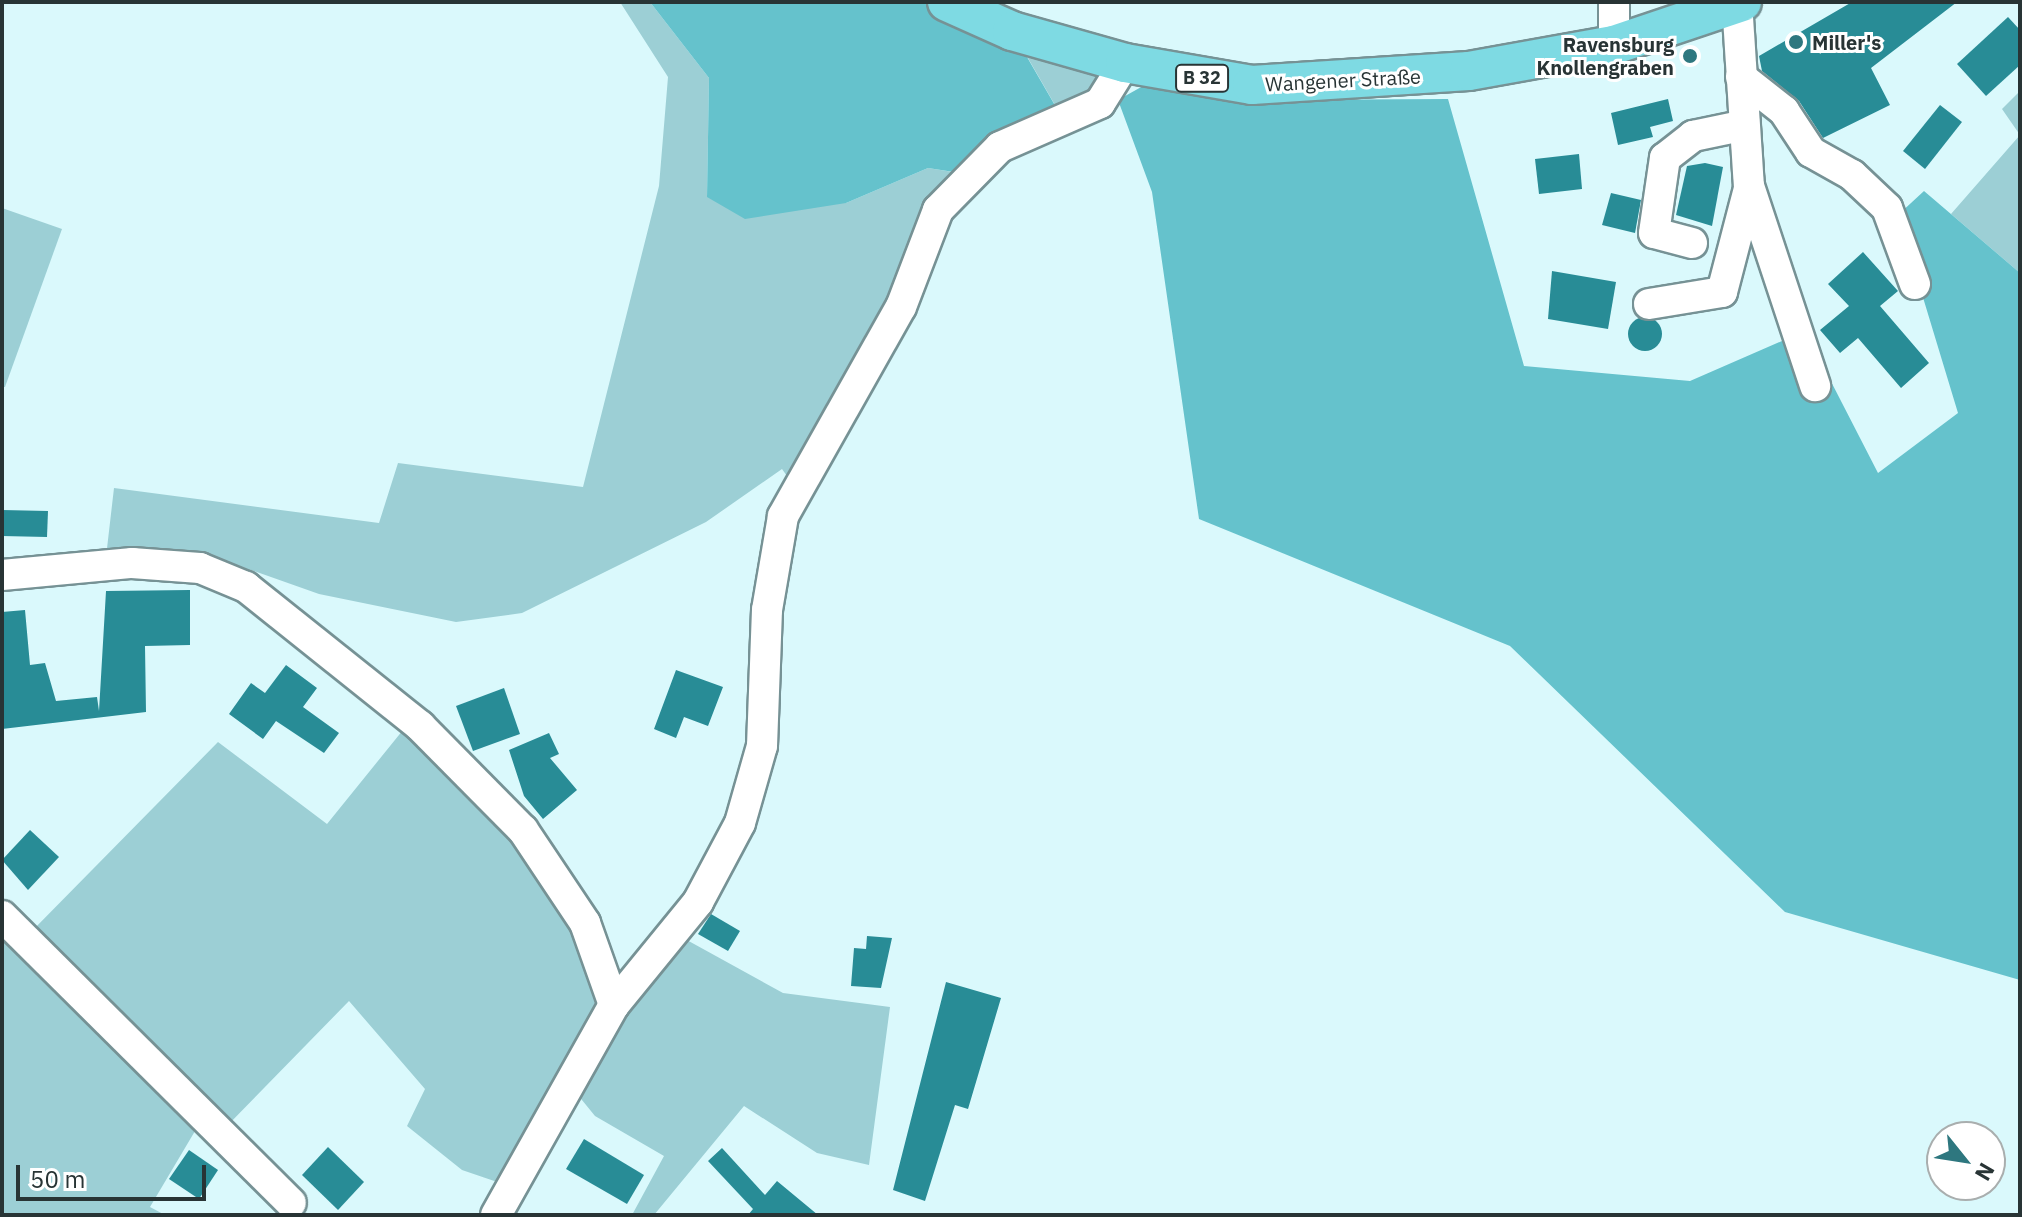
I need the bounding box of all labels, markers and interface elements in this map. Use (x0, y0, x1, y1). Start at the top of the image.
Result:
place label: Miller's (1812, 30, 1881, 54)
place label: Ravensburg Knollengraben (1536, 32, 1674, 79)
marker: Miller's (1787, 33, 1805, 51)
marker: Ravensburg Knollengraben (1681, 47, 1699, 65)
road number: B 32 (1174, 64, 1230, 92)
street label: Wangener Straße (1265, 64, 1421, 96)
north arrow (1926, 1121, 2006, 1201)
scale bar (20, 1149, 210, 1199)
text: N (1969, 1158, 2002, 1186)
text: 50 m (30, 1163, 85, 1195)

